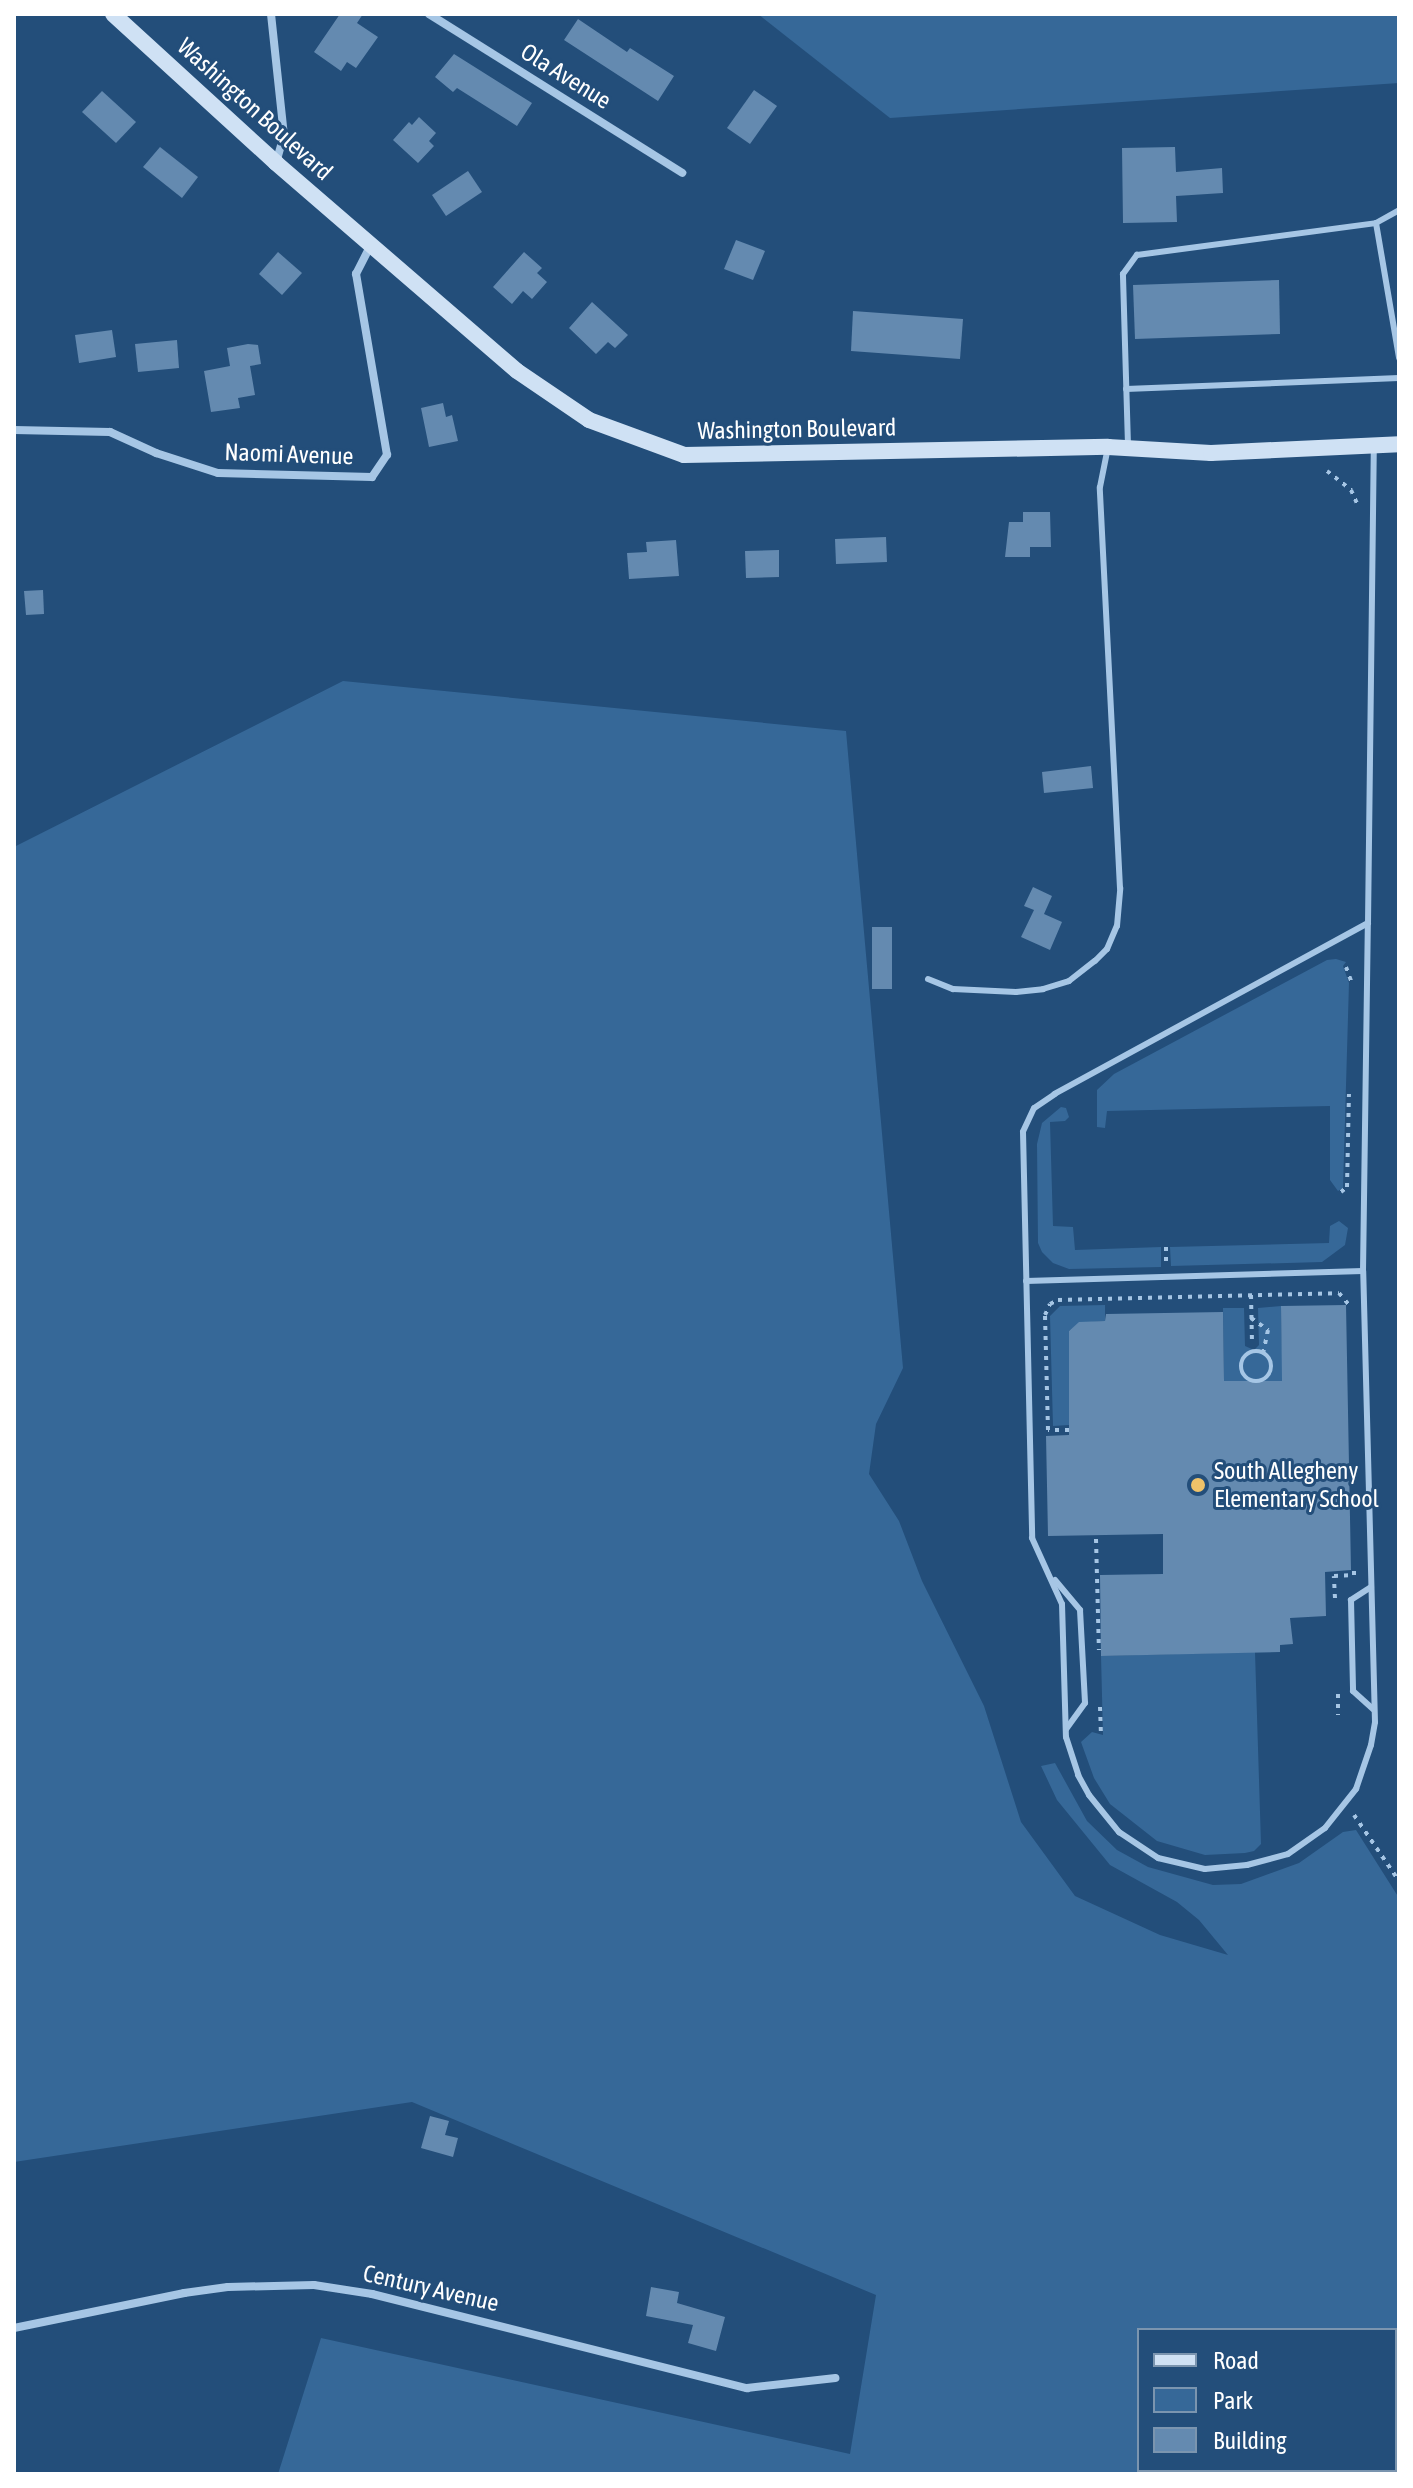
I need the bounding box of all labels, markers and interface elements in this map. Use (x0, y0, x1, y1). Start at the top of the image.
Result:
street label: Washington Boulevard (172, 32, 338, 186)
street label: Ola Avenue (515, 37, 617, 115)
street label: Washington Boulevard (697, 413, 897, 445)
street label: Naomi Avenue (224, 437, 354, 471)
place label: South Allegheny Elementary School (1214, 1457, 1379, 1513)
marker: South Allegheny Elementary School (1189, 1476, 1207, 1494)
street label: Century Avenue (360, 2258, 502, 2318)
legend (1137, 2328, 1397, 2472)
text: Road (1213, 2347, 1259, 2374)
text: Park (1213, 2387, 1253, 2414)
text: Building (1213, 2427, 1286, 2454)

